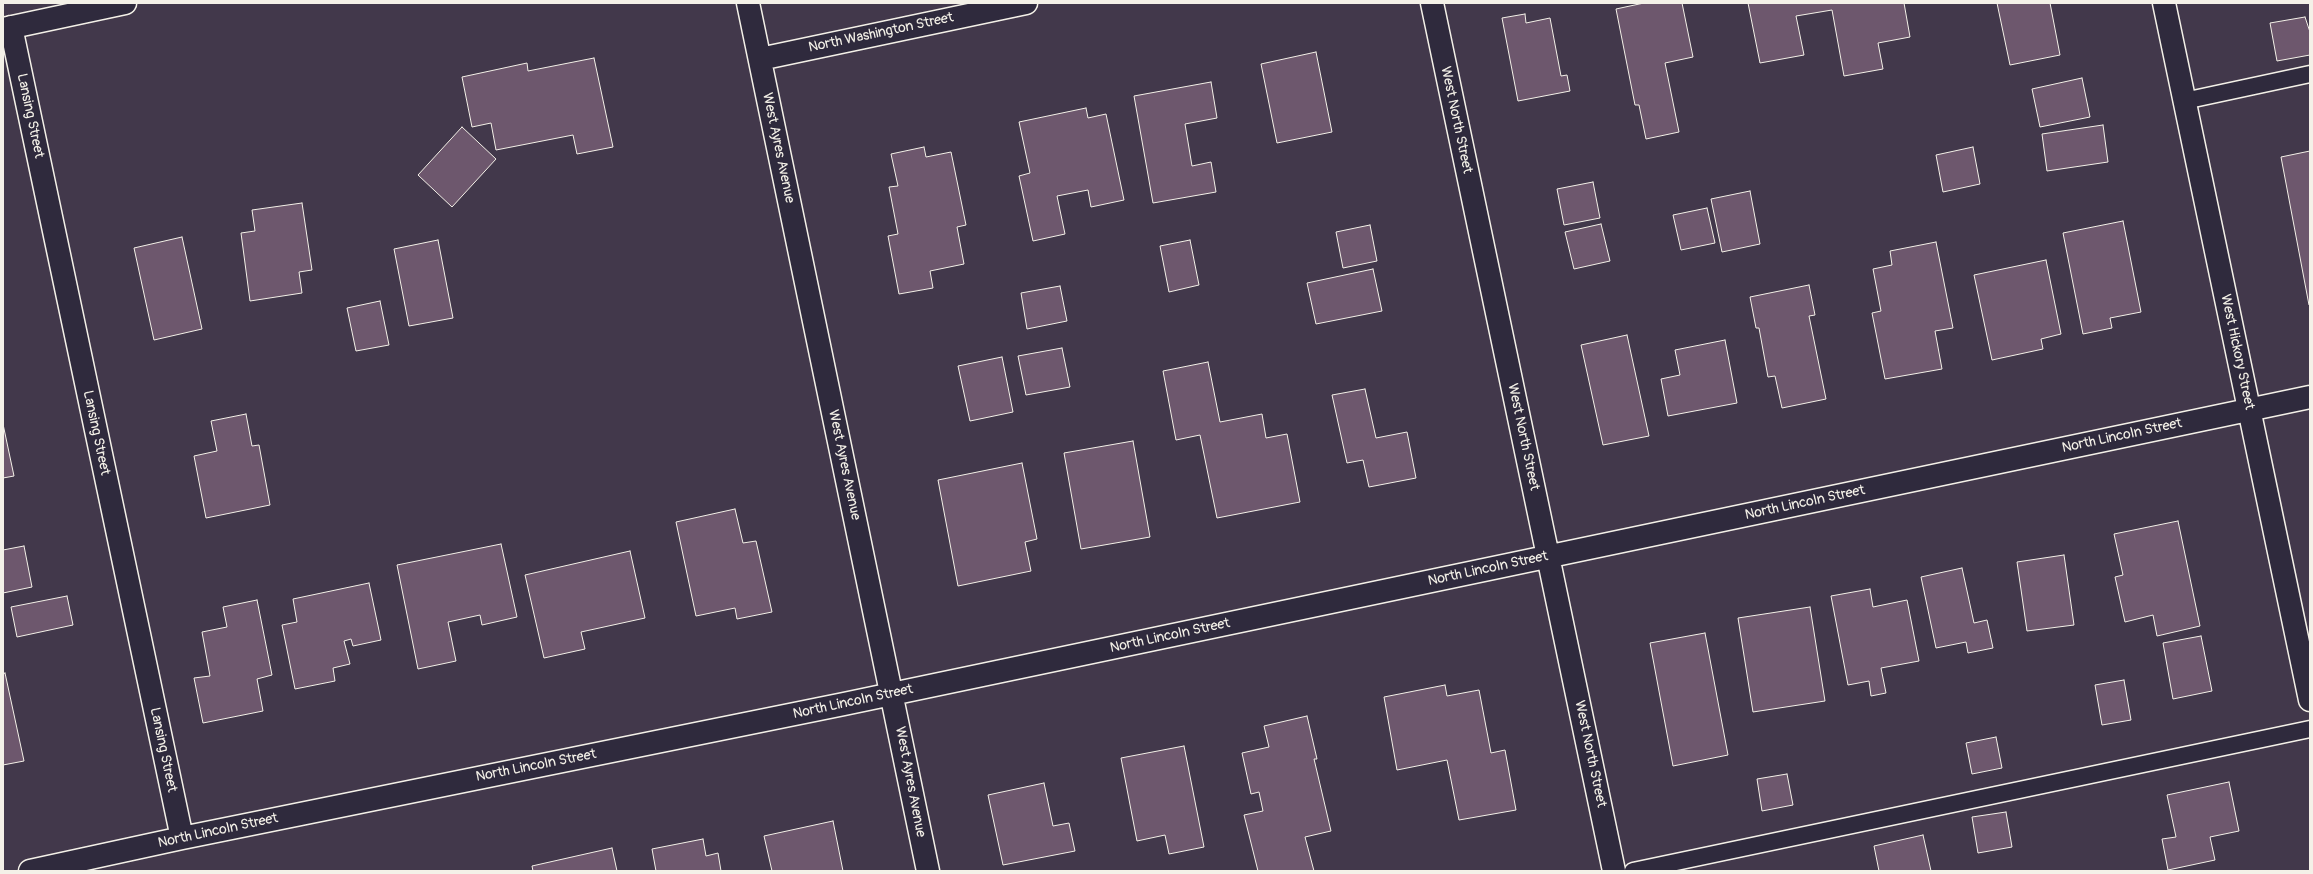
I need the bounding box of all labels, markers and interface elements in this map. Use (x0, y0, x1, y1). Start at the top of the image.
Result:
street label: North Washington Street (807, 9, 955, 57)
street label: West North Street (1436, 65, 1476, 175)
street label: Lansing Street (13, 72, 47, 160)
street label: West Ayres Avenue (758, 91, 798, 205)
street label: West Hickory Street (2217, 293, 2257, 411)
street label: West North Street (1503, 382, 1543, 492)
street label: Lansing Street (79, 389, 113, 477)
street label: West Ayres Avenue (824, 408, 864, 522)
street label: North Lincoln Street (2060, 415, 2184, 457)
street label: North Lincoln Street (1743, 482, 1867, 524)
street label: North Lincoln Street (1426, 548, 1550, 590)
street label: North Lincoln Street (1108, 615, 1232, 657)
street label: North Lincoln Street (791, 681, 915, 723)
street label: West North Street (1570, 699, 1610, 809)
street label: Lansing Street (146, 706, 180, 794)
street label: West Ayres Avenue (891, 725, 929, 839)
street label: North Lincoln Street (474, 746, 598, 786)
street label: North Lincoln Street (156, 810, 280, 852)

